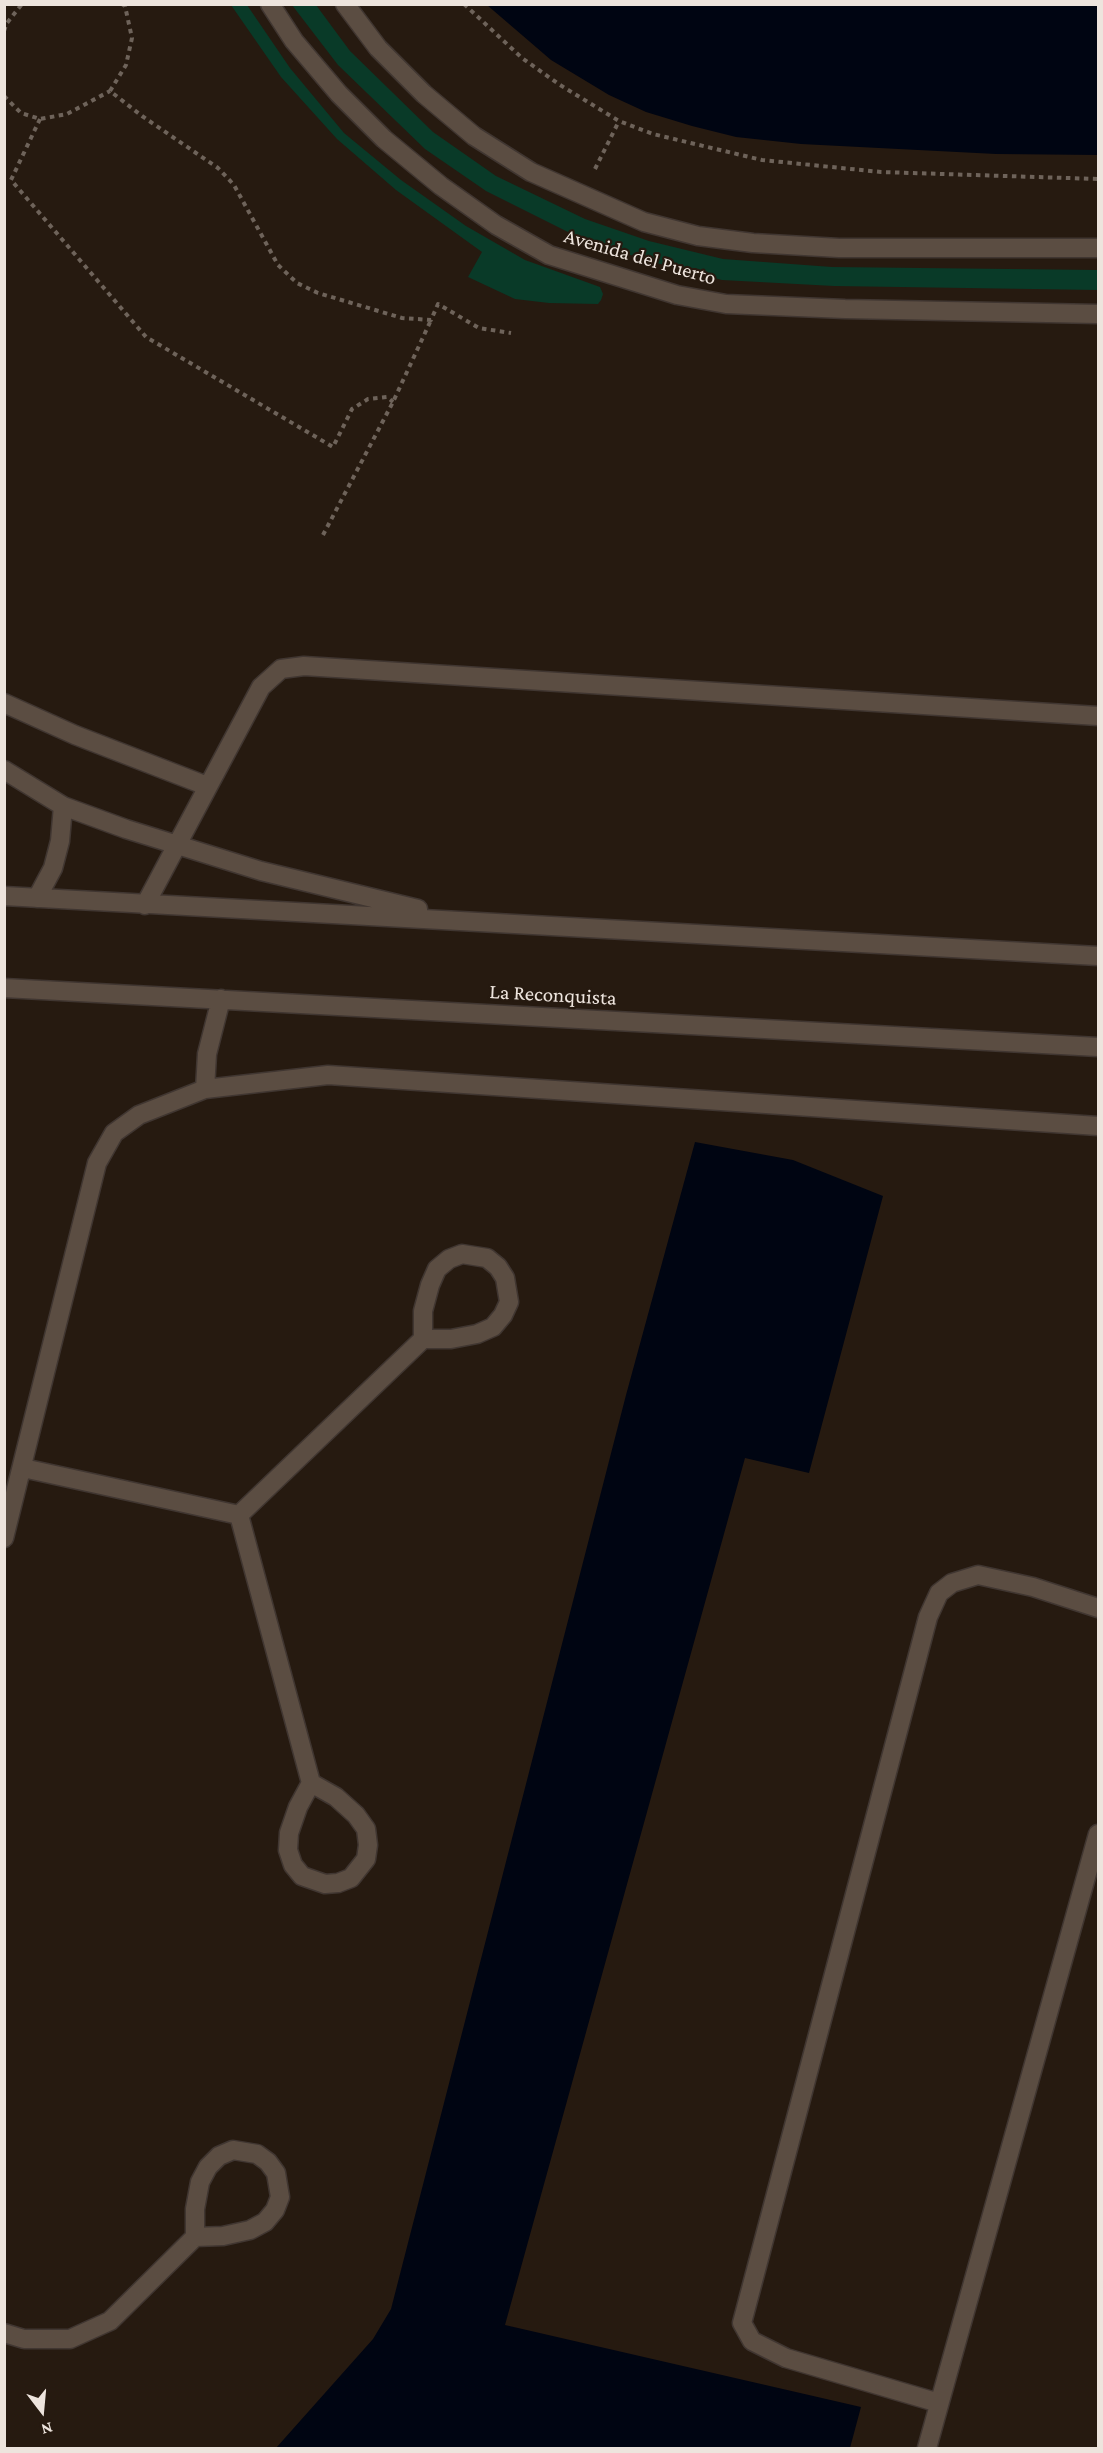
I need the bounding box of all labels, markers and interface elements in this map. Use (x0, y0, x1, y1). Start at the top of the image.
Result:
street label: Avenida del Puerto (561, 223, 719, 291)
street label: La Reconquista (489, 979, 617, 1011)
north arrow (12, 2381, 72, 2441)
text: N (40, 2419, 55, 2438)

